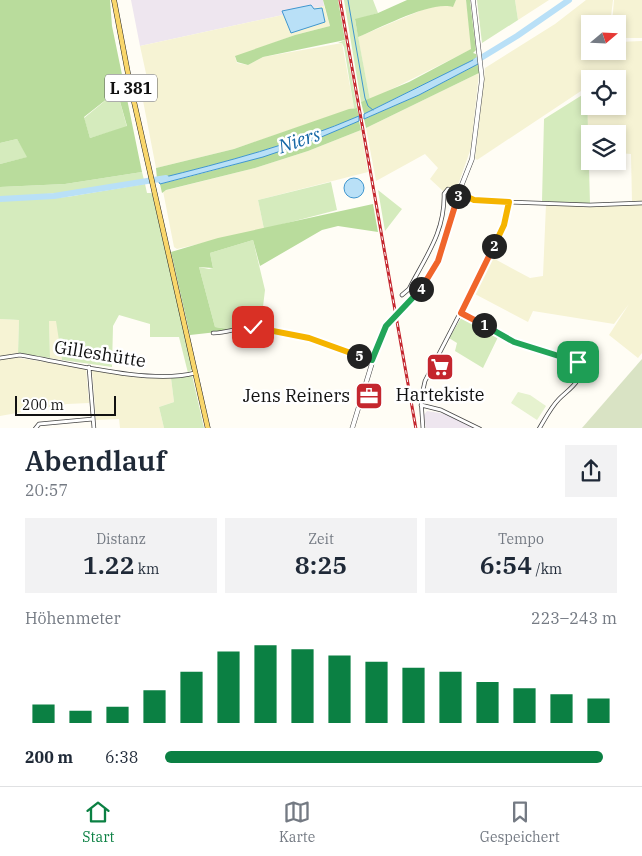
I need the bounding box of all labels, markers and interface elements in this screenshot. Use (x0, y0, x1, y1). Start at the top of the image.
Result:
north arrow (581, 15, 626, 60)
map controls (581, 15, 626, 170)
button: locate (581, 70, 626, 115)
road number: L 381 (105, 75, 157, 102)
water label: Niers (274, 122, 323, 159)
button: layers (581, 125, 626, 170)
pin: 3 (446, 184, 470, 208)
text: 3 (454, 187, 463, 205)
pin: 2 (482, 234, 506, 258)
text: 2 (490, 237, 499, 255)
pin: 4 (408, 276, 434, 302)
text: 4 (417, 280, 426, 298)
pin (232, 306, 274, 348)
pin: 1 (472, 312, 496, 338)
icon: check (239, 313, 267, 341)
text: 1 (480, 316, 489, 334)
street label: Gilleshütte (53, 335, 148, 372)
pin (557, 341, 599, 383)
pin: 5 (346, 344, 372, 368)
text: 5 (355, 347, 364, 365)
icon: arrive (564, 348, 592, 376)
supermarket icon: Hartekiste (425, 352, 455, 382)
office icon: Jens Reiners (354, 381, 384, 411)
place label: Hartekiste (396, 383, 485, 406)
place label: Jens Reiners (243, 384, 350, 407)
scale bar (15, 393, 116, 417)
text: 200 m (22, 396, 64, 414)
text: Abendlauf (25, 442, 166, 479)
button: share (565, 445, 617, 497)
text: 20:57 (25, 480, 68, 500)
text: Distanz (96, 530, 146, 548)
text: Zeit (308, 530, 334, 548)
text: Tempo (498, 530, 544, 548)
text: 1.22 (83, 548, 135, 581)
text: 8:25 (295, 548, 347, 581)
text: 6:54 (480, 548, 532, 581)
text: km (135, 560, 159, 578)
text: /km (532, 560, 562, 578)
text: Höhenmeter (25, 608, 121, 628)
text: 223–243 m (531, 608, 617, 628)
text: 200 m (25, 747, 73, 767)
text: 6:38 (105, 747, 138, 767)
tab: Start (82, 798, 114, 846)
tab: Karte (279, 798, 315, 846)
tab: Gespeichert (480, 798, 560, 846)

